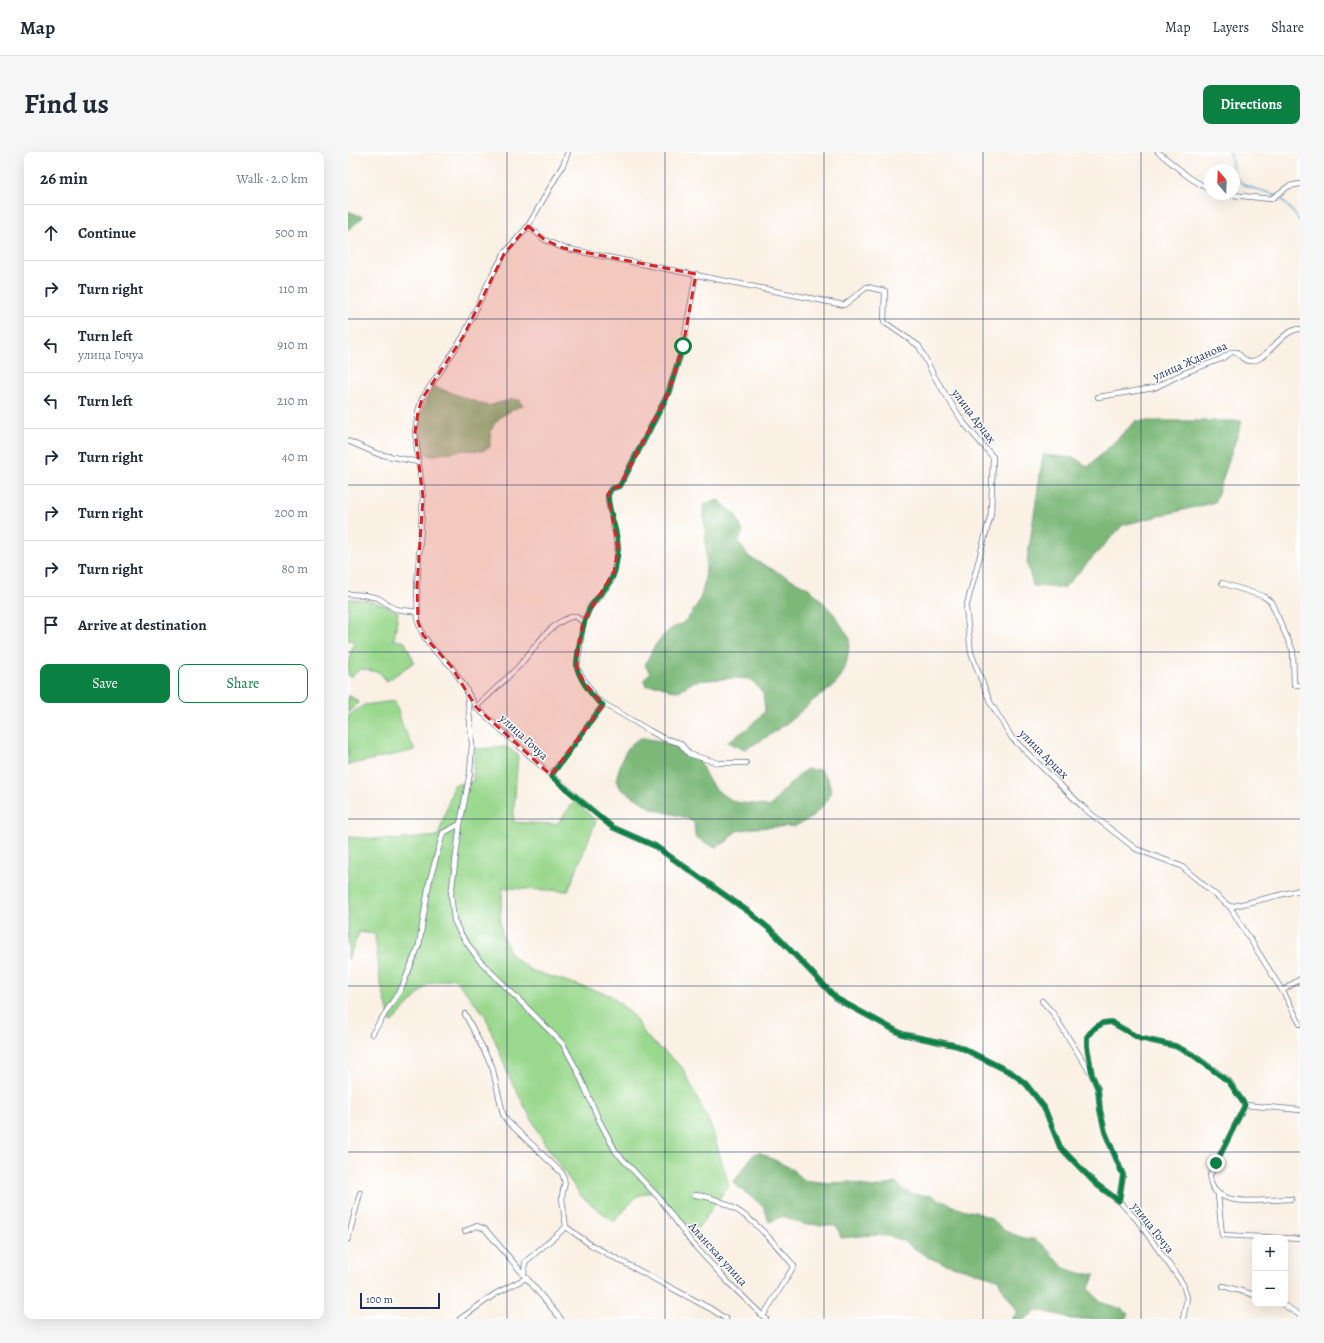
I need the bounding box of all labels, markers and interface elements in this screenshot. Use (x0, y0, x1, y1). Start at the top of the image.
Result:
text: Map (20, 15, 55, 41)
text: Map (1165, 18, 1191, 37)
text: Layers (1213, 18, 1249, 37)
text: Share (1271, 18, 1304, 37)
text: Find us (24, 85, 109, 123)
button: Directions (1203, 85, 1300, 124)
north arrow (1204, 164, 1240, 200)
text: 26 min (40, 167, 88, 190)
text: Walk · 2.0 km (237, 170, 308, 187)
icon: ahead (40, 222, 62, 244)
text: Continue (78, 223, 136, 243)
text: 500 m (275, 224, 308, 241)
icon: right (40, 278, 62, 300)
text: Turn right (78, 279, 143, 299)
text: 110 m (279, 280, 308, 297)
text: Turn left (78, 326, 133, 346)
icon: left (40, 334, 62, 356)
text: 910 m (277, 336, 308, 353)
route start (674, 337, 692, 355)
street label: улица Жданова (1149, 337, 1230, 385)
text: улица Гочуа (78, 346, 144, 363)
street label: улица Арцах (948, 385, 1000, 447)
icon: left (40, 390, 62, 412)
text: Turn left (78, 391, 133, 411)
text: 210 m (277, 392, 308, 409)
icon: right (40, 446, 62, 468)
text: Turn right (78, 447, 143, 467)
text: 40 m (282, 448, 308, 465)
icon: right (40, 502, 62, 524)
text: Turn right (78, 503, 143, 523)
text: 200 m (275, 504, 308, 521)
icon: right (40, 558, 62, 580)
text: Turn right (78, 559, 143, 579)
text: 80 m (281, 560, 308, 577)
icon: arrive (40, 614, 62, 636)
text: Arrive at destination (78, 615, 207, 635)
button: Save (40, 664, 170, 703)
button: Share (178, 664, 308, 703)
street label: улица Гочуа (496, 710, 552, 764)
street label: улица Арцах (1015, 725, 1072, 782)
route end (1207, 1154, 1225, 1172)
street label: улица Гочуа (1127, 1198, 1178, 1257)
street label: Аланская улица (684, 1218, 751, 1290)
map controls (1252, 1235, 1288, 1307)
button: + (1252, 1235, 1288, 1271)
button: − (1252, 1271, 1288, 1307)
scale bar (360, 1291, 440, 1310)
text: 100 m (366, 1292, 393, 1307)

